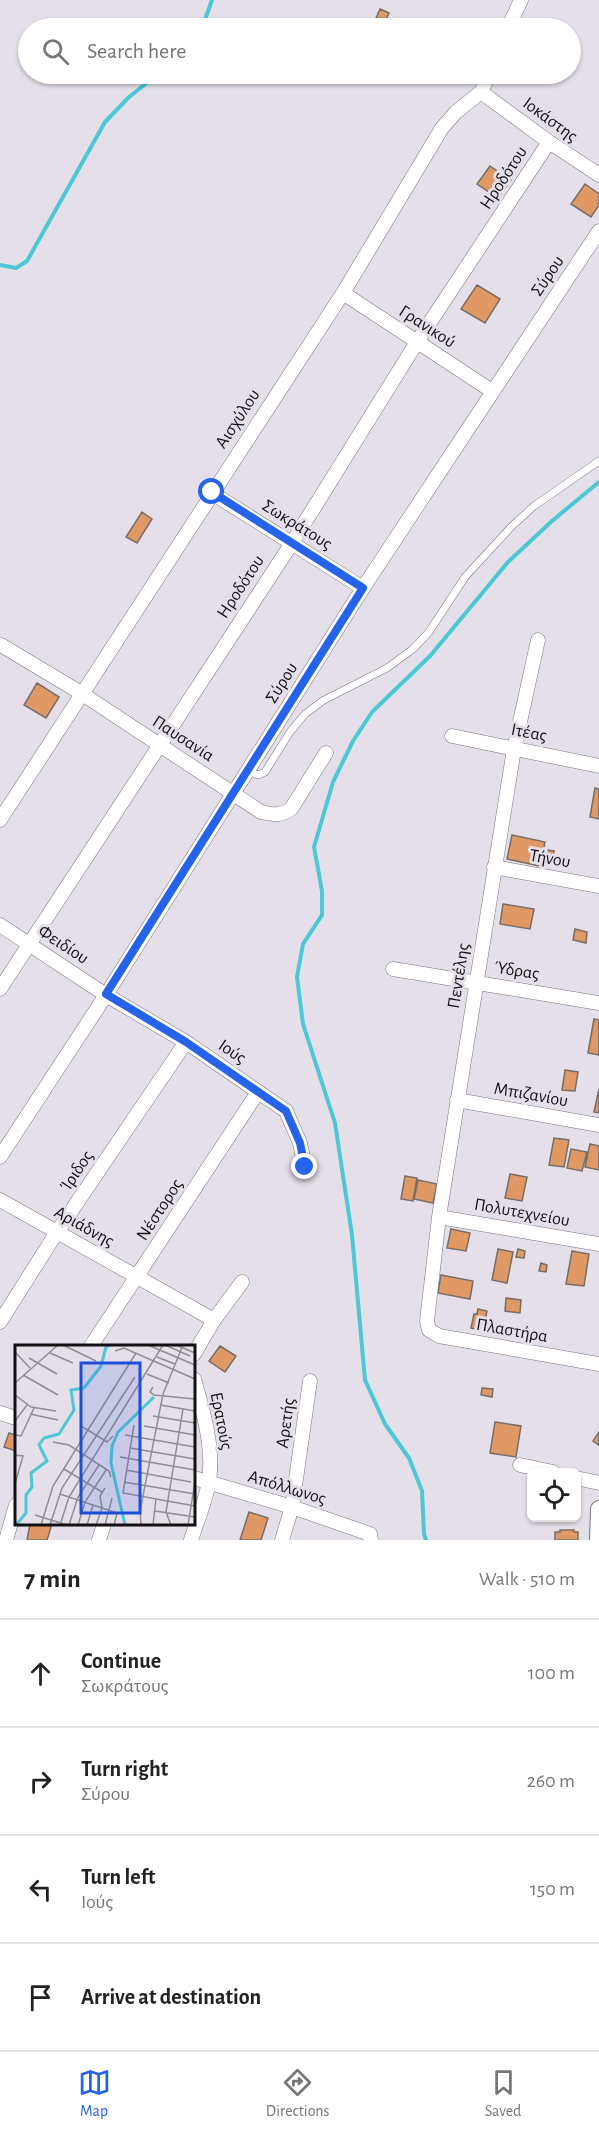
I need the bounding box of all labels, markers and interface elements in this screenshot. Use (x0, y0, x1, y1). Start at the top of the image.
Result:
search box (18, 18, 581, 84)
icon: search (39, 35, 72, 68)
text: Search here (87, 40, 186, 62)
street label: Ιοκάστης (519, 94, 581, 146)
street label: Ηροδότου (477, 143, 531, 213)
street label: Σύρου (528, 253, 568, 299)
street label: Γρανικού (396, 302, 458, 352)
street label: Αισχύλου (212, 386, 264, 452)
route start (198, 478, 224, 504)
street label: Σωκράτους (259, 497, 335, 554)
street label: Ηροδότου (214, 552, 268, 622)
street label: Σύρου (263, 659, 301, 707)
street label: Παυσανία (149, 712, 218, 765)
street label: Ιτέας (510, 721, 548, 745)
street label: Τήνου (528, 847, 572, 871)
street label: Φειδίου (34, 921, 92, 968)
street label: Πεντέλης (445, 942, 473, 1010)
street label: Ύδρας (493, 959, 541, 983)
street label: Ιούς (215, 1036, 249, 1068)
street label: Μπιζανίου (492, 1079, 570, 1110)
street label: Ίριδος (57, 1148, 97, 1194)
route end (291, 1153, 317, 1179)
street label: Νέστορος (134, 1176, 186, 1244)
street label: Πολυτεχνείου (473, 1195, 571, 1230)
street label: Αριάδνης (51, 1203, 117, 1251)
street label: Πλαστήρα (475, 1316, 549, 1346)
inset map (15, 1345, 195, 1525)
street label: Ερατούς (207, 1391, 235, 1451)
street label: Αρετής (274, 1397, 298, 1449)
street label: Απόλλωνος (246, 1468, 328, 1508)
map controls (527, 1468, 581, 1522)
button: locate (527, 1468, 581, 1522)
text: 7 min (24, 1566, 81, 1592)
text: Walk · 510 m (479, 1569, 575, 1589)
text: Continue (81, 1650, 161, 1672)
icon: ahead (24, 1657, 57, 1690)
text: 100 m (528, 1663, 575, 1683)
text: Σωκράτους (81, 1676, 168, 1696)
text: Turn right (81, 1758, 168, 1780)
icon: right (24, 1765, 57, 1798)
text: 260 m (527, 1771, 575, 1791)
text: Σύρου (81, 1784, 130, 1804)
text: Turn left (81, 1866, 155, 1888)
icon: left (24, 1873, 57, 1906)
text: 150 m (530, 1879, 575, 1899)
text: Ιούς (81, 1892, 113, 1912)
icon: arrive (24, 1981, 57, 2014)
text: Arrive at destination (81, 1986, 261, 2008)
tab: Map (78, 2066, 111, 2121)
tab: Directions (266, 2066, 330, 2121)
tab: Saved (485, 2066, 521, 2121)

